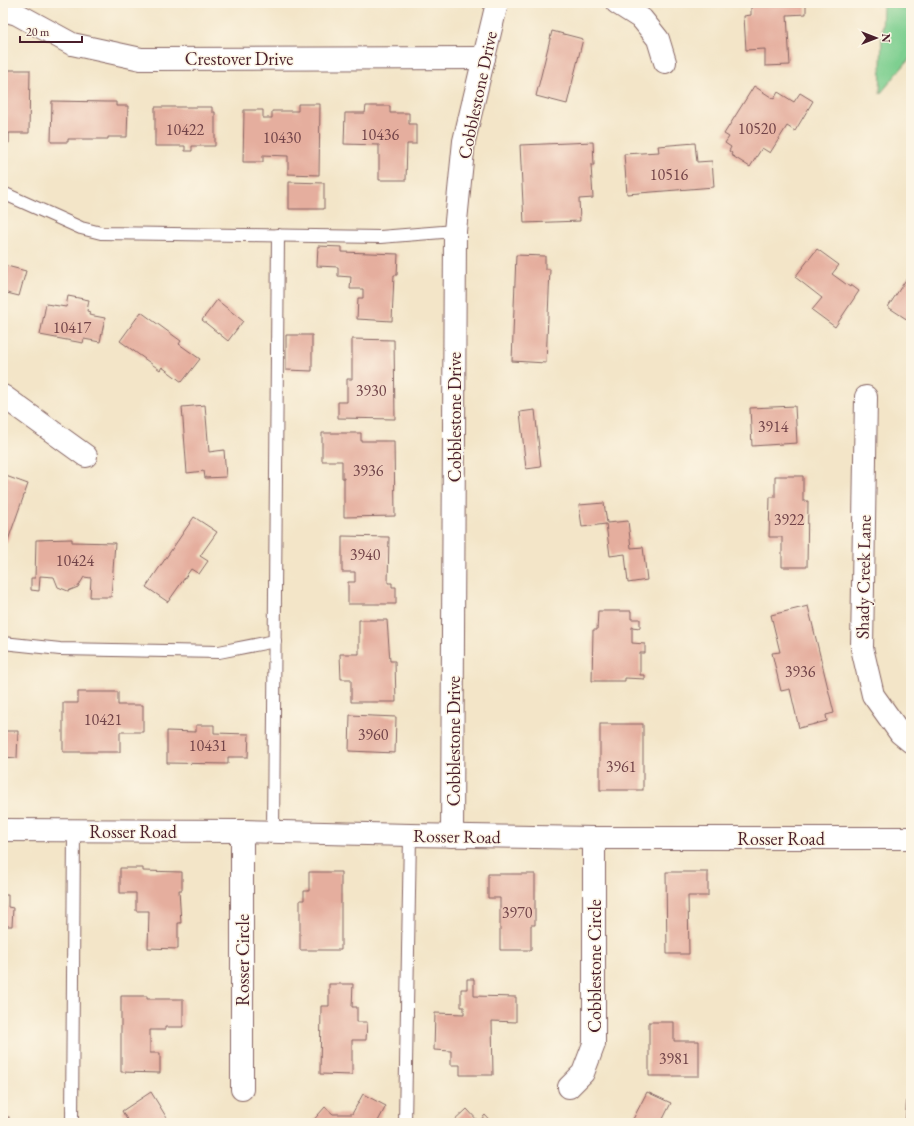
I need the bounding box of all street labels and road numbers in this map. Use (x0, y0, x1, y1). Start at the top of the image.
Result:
street label: Cobblestone Drive (452, 29, 502, 161)
street label: Crestover Drive (185, 47, 293, 70)
street label: Cobblestone Drive (443, 352, 466, 482)
street label: Shady Creek Lane (850, 515, 876, 639)
street label: Cobblestone Drive (442, 676, 465, 806)
street label: Rosser Road (89, 820, 178, 843)
street label: Rosser Road (413, 824, 502, 848)
street label: Rosser Road (737, 827, 826, 850)
street label: Cobblestone Circle (583, 899, 606, 1033)
street label: Rosser Circle (231, 914, 254, 1006)

